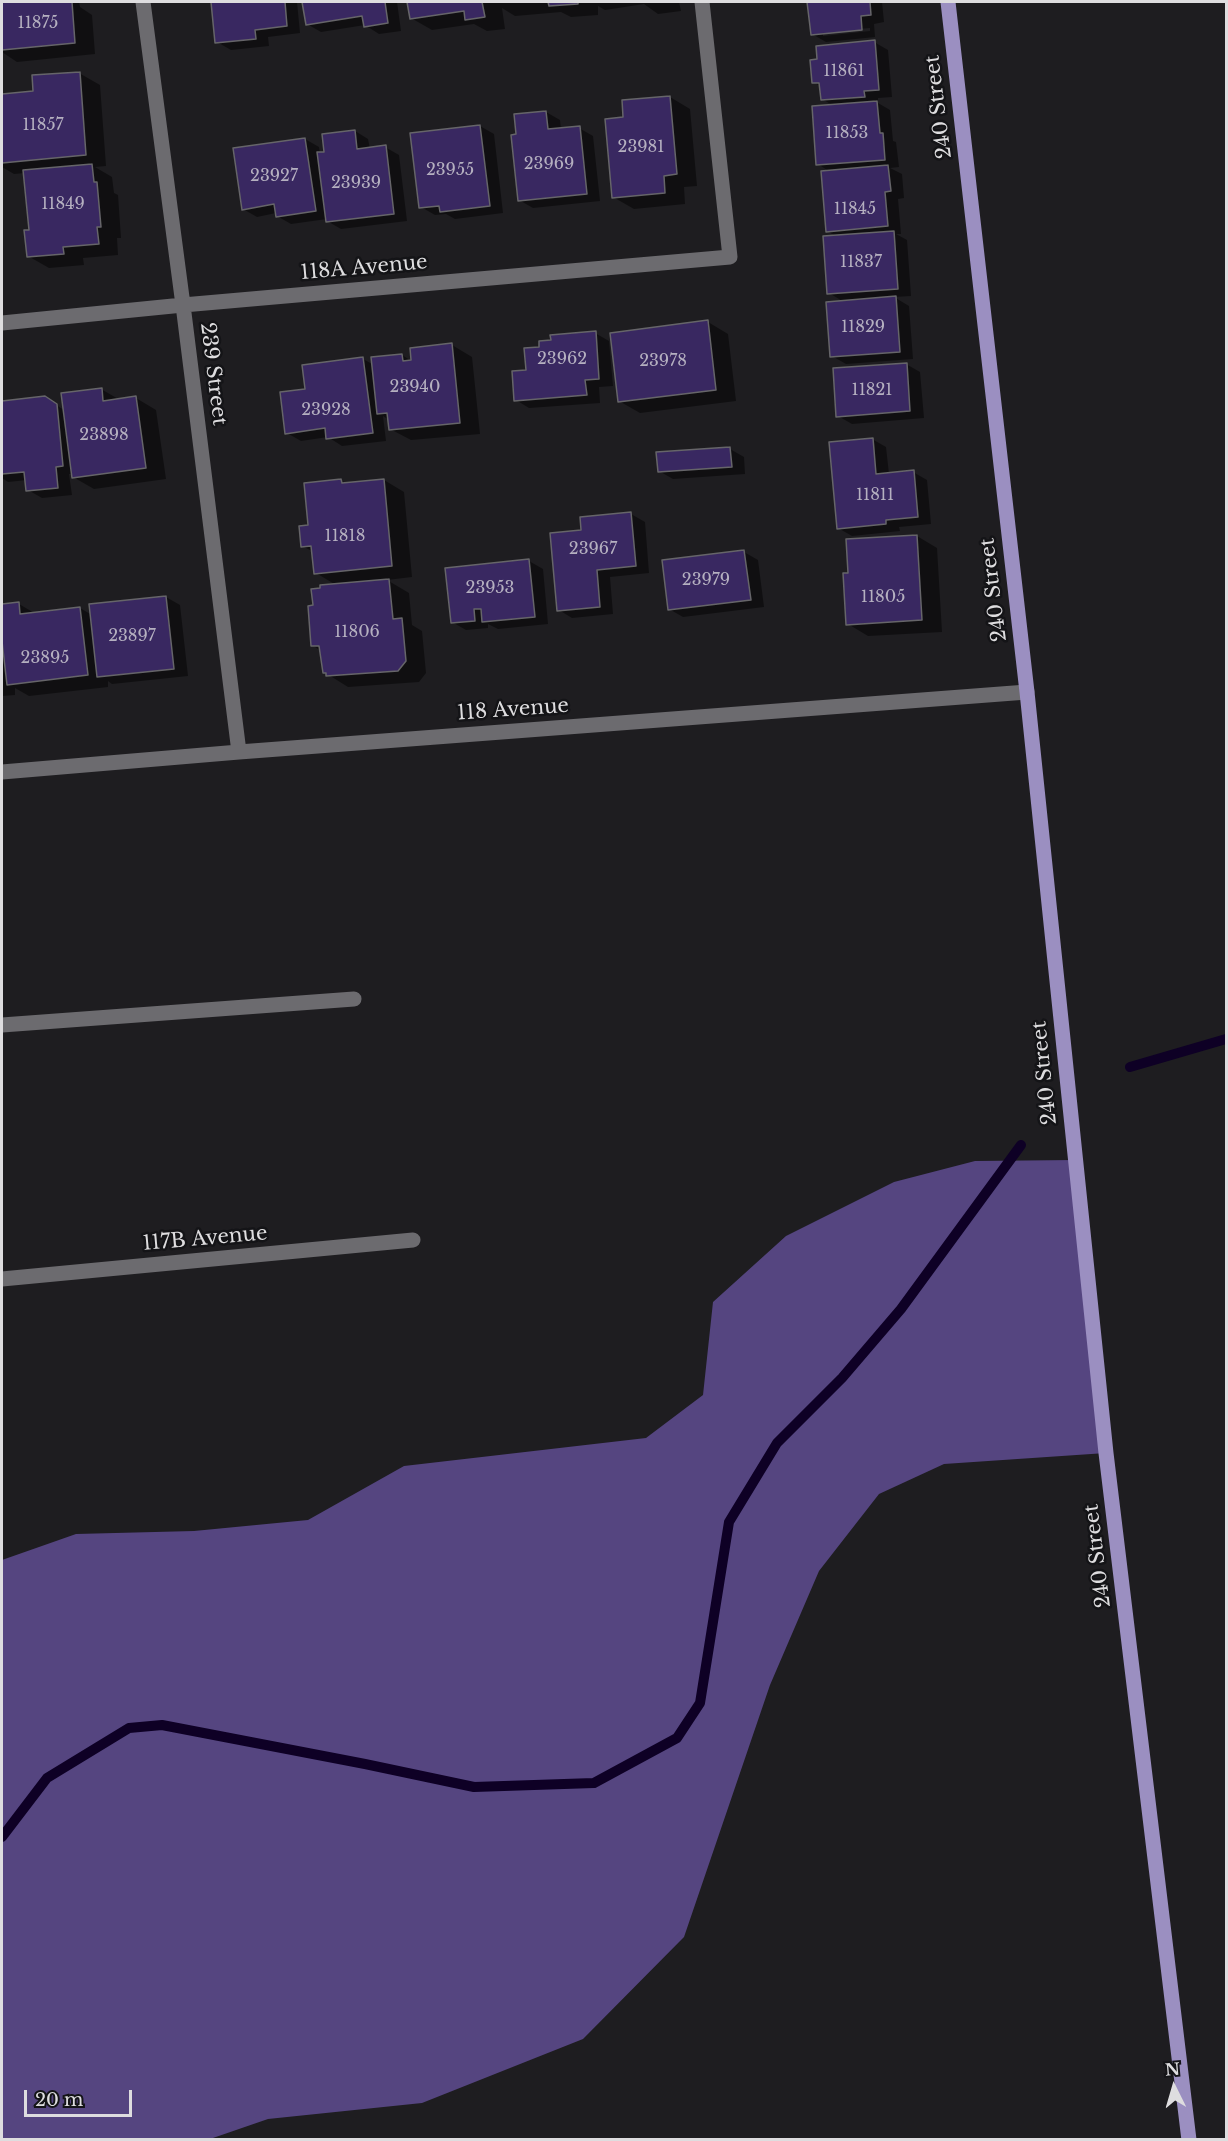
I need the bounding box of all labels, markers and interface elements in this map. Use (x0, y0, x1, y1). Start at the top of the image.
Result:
house number: 11875 (18, 13, 58, 33)
street label: 240 Street (921, 54, 957, 160)
house number: 11861 (823, 61, 865, 81)
house number: 11857 (22, 115, 64, 135)
house number: 11853 (826, 123, 868, 143)
house number: 23981 (618, 137, 664, 157)
house number: 23969 (524, 154, 574, 174)
house number: 23955 (426, 160, 474, 180)
house number: 23927 (250, 166, 298, 186)
house number: 23939 (331, 173, 381, 193)
house number: 11849 (41, 194, 85, 214)
house number: 11845 (834, 199, 876, 219)
street label: 118A Avenue (300, 250, 428, 286)
house number: 11837 (840, 252, 882, 272)
house number: 11829 (841, 317, 885, 337)
street label: 239 Street (195, 321, 231, 427)
house number: 23962 (537, 349, 587, 369)
house number: 23978 (639, 351, 687, 371)
house number: 23940 (390, 377, 440, 397)
house number: 11821 (852, 380, 892, 400)
house number: 23928 (301, 400, 351, 420)
house number: 23898 (79, 425, 129, 445)
house number: 11811 (856, 485, 894, 505)
house number: 11818 (325, 526, 365, 546)
street label: 240 Street (976, 537, 1012, 643)
house number: 23967 (569, 539, 617, 559)
house number: 23979 (682, 570, 730, 590)
house number: 23953 (466, 578, 514, 598)
house number: 11805 (861, 587, 905, 607)
house number: 11806 (334, 622, 380, 642)
house number: 23897 (108, 626, 156, 646)
house number: 23895 (21, 648, 69, 668)
street label: 118 Avenue (456, 694, 570, 726)
street label: 240 Street (1028, 1020, 1062, 1126)
street label: 117B Avenue (142, 1222, 268, 1256)
street label: 240 Street (1080, 1503, 1116, 1609)
north arrow (1144, 2057, 1204, 2117)
text: N (1164, 2058, 1181, 2080)
scale bar (27, 2078, 135, 2116)
text: 20 m (35, 2089, 83, 2111)

